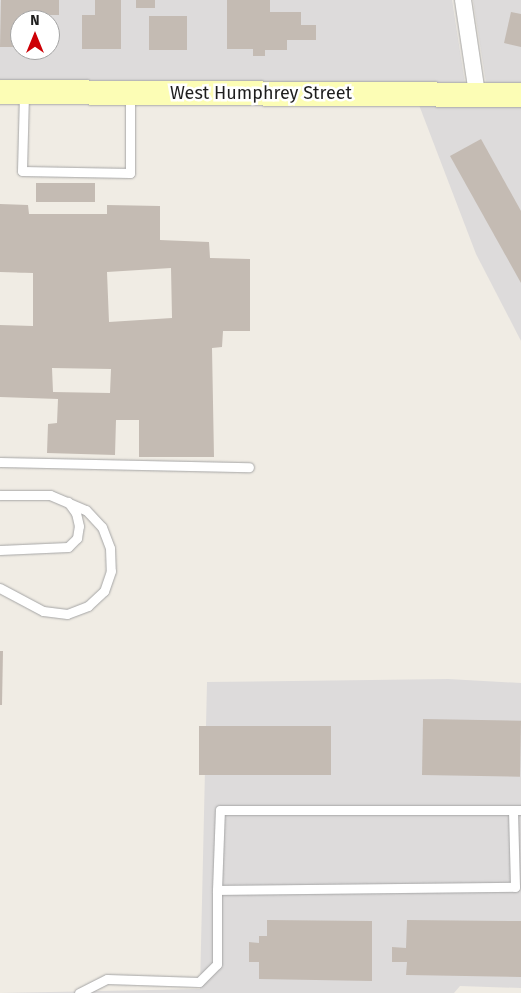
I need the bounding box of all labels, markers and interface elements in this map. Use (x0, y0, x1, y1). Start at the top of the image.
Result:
north arrow (10, 10, 60, 60)
text: N (30, 12, 40, 29)
street label: West Humphrey Street (170, 82, 352, 104)

